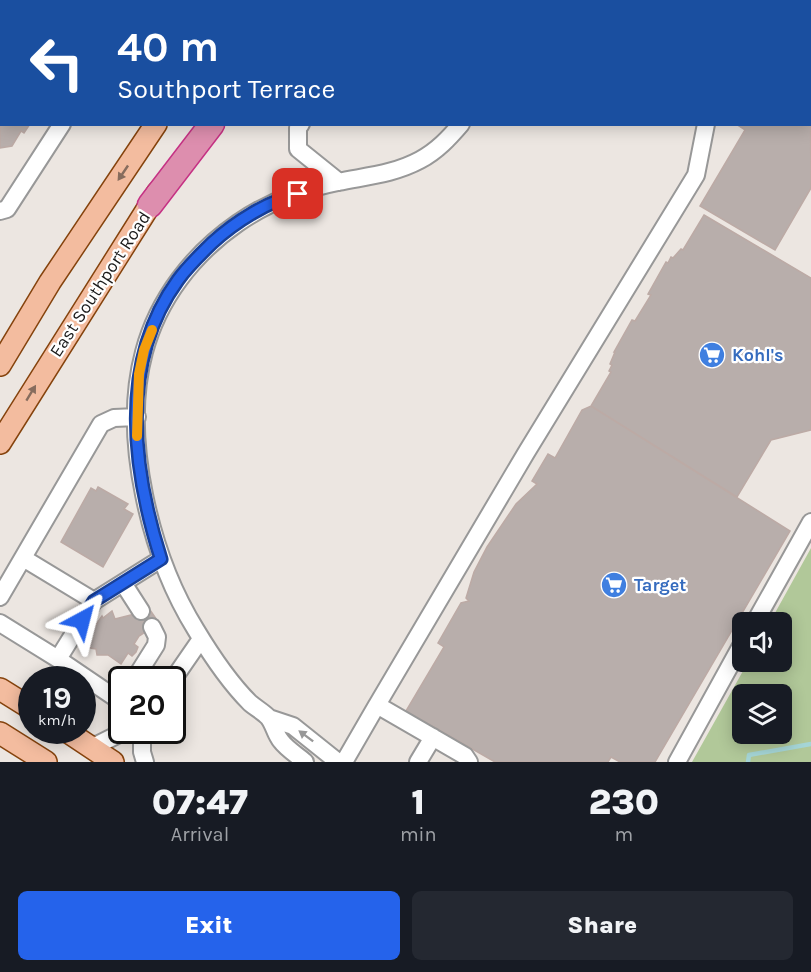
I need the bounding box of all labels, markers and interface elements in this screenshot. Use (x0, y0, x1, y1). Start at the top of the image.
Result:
text: 40 m (117, 22, 219, 72)
icon: left (18, 24, 96, 102)
text: Southport Terrace (117, 73, 335, 105)
one-way arrow (118, 165, 129, 181)
pin (272, 168, 323, 219)
icon: arrive (281, 177, 314, 210)
street label: East Southport Road (45, 207, 155, 361)
supermarket icon: Kohl's (697, 340, 727, 370)
place label: Kohl's (732, 344, 783, 366)
one-way arrow (25, 385, 36, 401)
supermarket icon: Target (599, 570, 629, 600)
place label: Target (634, 574, 686, 596)
position arrow (50, 588, 114, 652)
map controls (732, 612, 792, 744)
button: sound (732, 612, 792, 672)
speed limit sign: 20 (108, 666, 186, 744)
text: 19 (42, 680, 71, 716)
button: layers (732, 684, 792, 744)
text: km/h (38, 711, 76, 729)
one-way arrow (298, 730, 314, 742)
text: 07:47 (152, 781, 248, 823)
text: 1 (411, 781, 425, 823)
text: 230 (589, 781, 659, 823)
text: Arrival (171, 823, 229, 846)
text: min (400, 823, 437, 846)
text: m (614, 823, 633, 846)
button: Exit (18, 891, 400, 960)
button: Share (412, 891, 793, 960)

